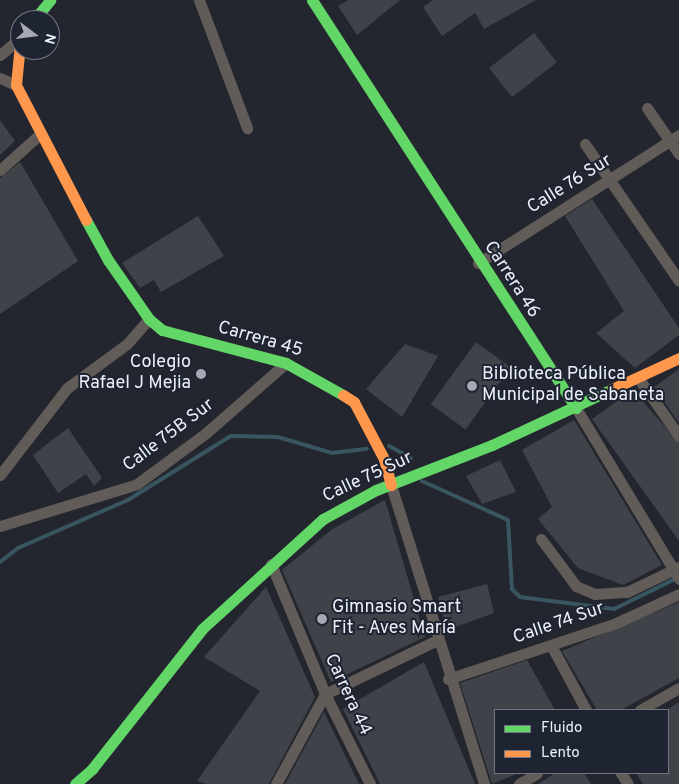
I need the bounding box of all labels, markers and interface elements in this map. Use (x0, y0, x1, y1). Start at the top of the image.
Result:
north arrow (10, 10, 60, 60)
text: N (39, 32, 59, 46)
street label: Calle 76 Sur (524, 150, 616, 220)
street label: Carrera 46 (478, 238, 544, 322)
street label: Carrera 45 (215, 318, 305, 362)
place label: Colegio Rafael J Mejia (79, 353, 191, 396)
place label: Biblioteca Pública Municipal de Sabaneta (482, 365, 664, 408)
marker: Colegio Rafael J Mejia (195, 368, 207, 380)
marker: Biblioteca Pública Municipal de Sabaneta (466, 380, 478, 392)
street label: Calle 75B Sur (119, 395, 219, 477)
street label: Calle 75 Sur (319, 448, 417, 508)
place label: Gimnasio Smart Fit - Aves María (332, 598, 461, 640)
street label: Calle 74 Sur (510, 598, 608, 650)
marker: Gimnasio Smart Fit - Aves María (316, 613, 328, 625)
street label: Carrera 44 (319, 651, 375, 739)
legend (494, 709, 669, 774)
text: Fluido (541, 719, 582, 738)
text: Lento (541, 744, 580, 763)

